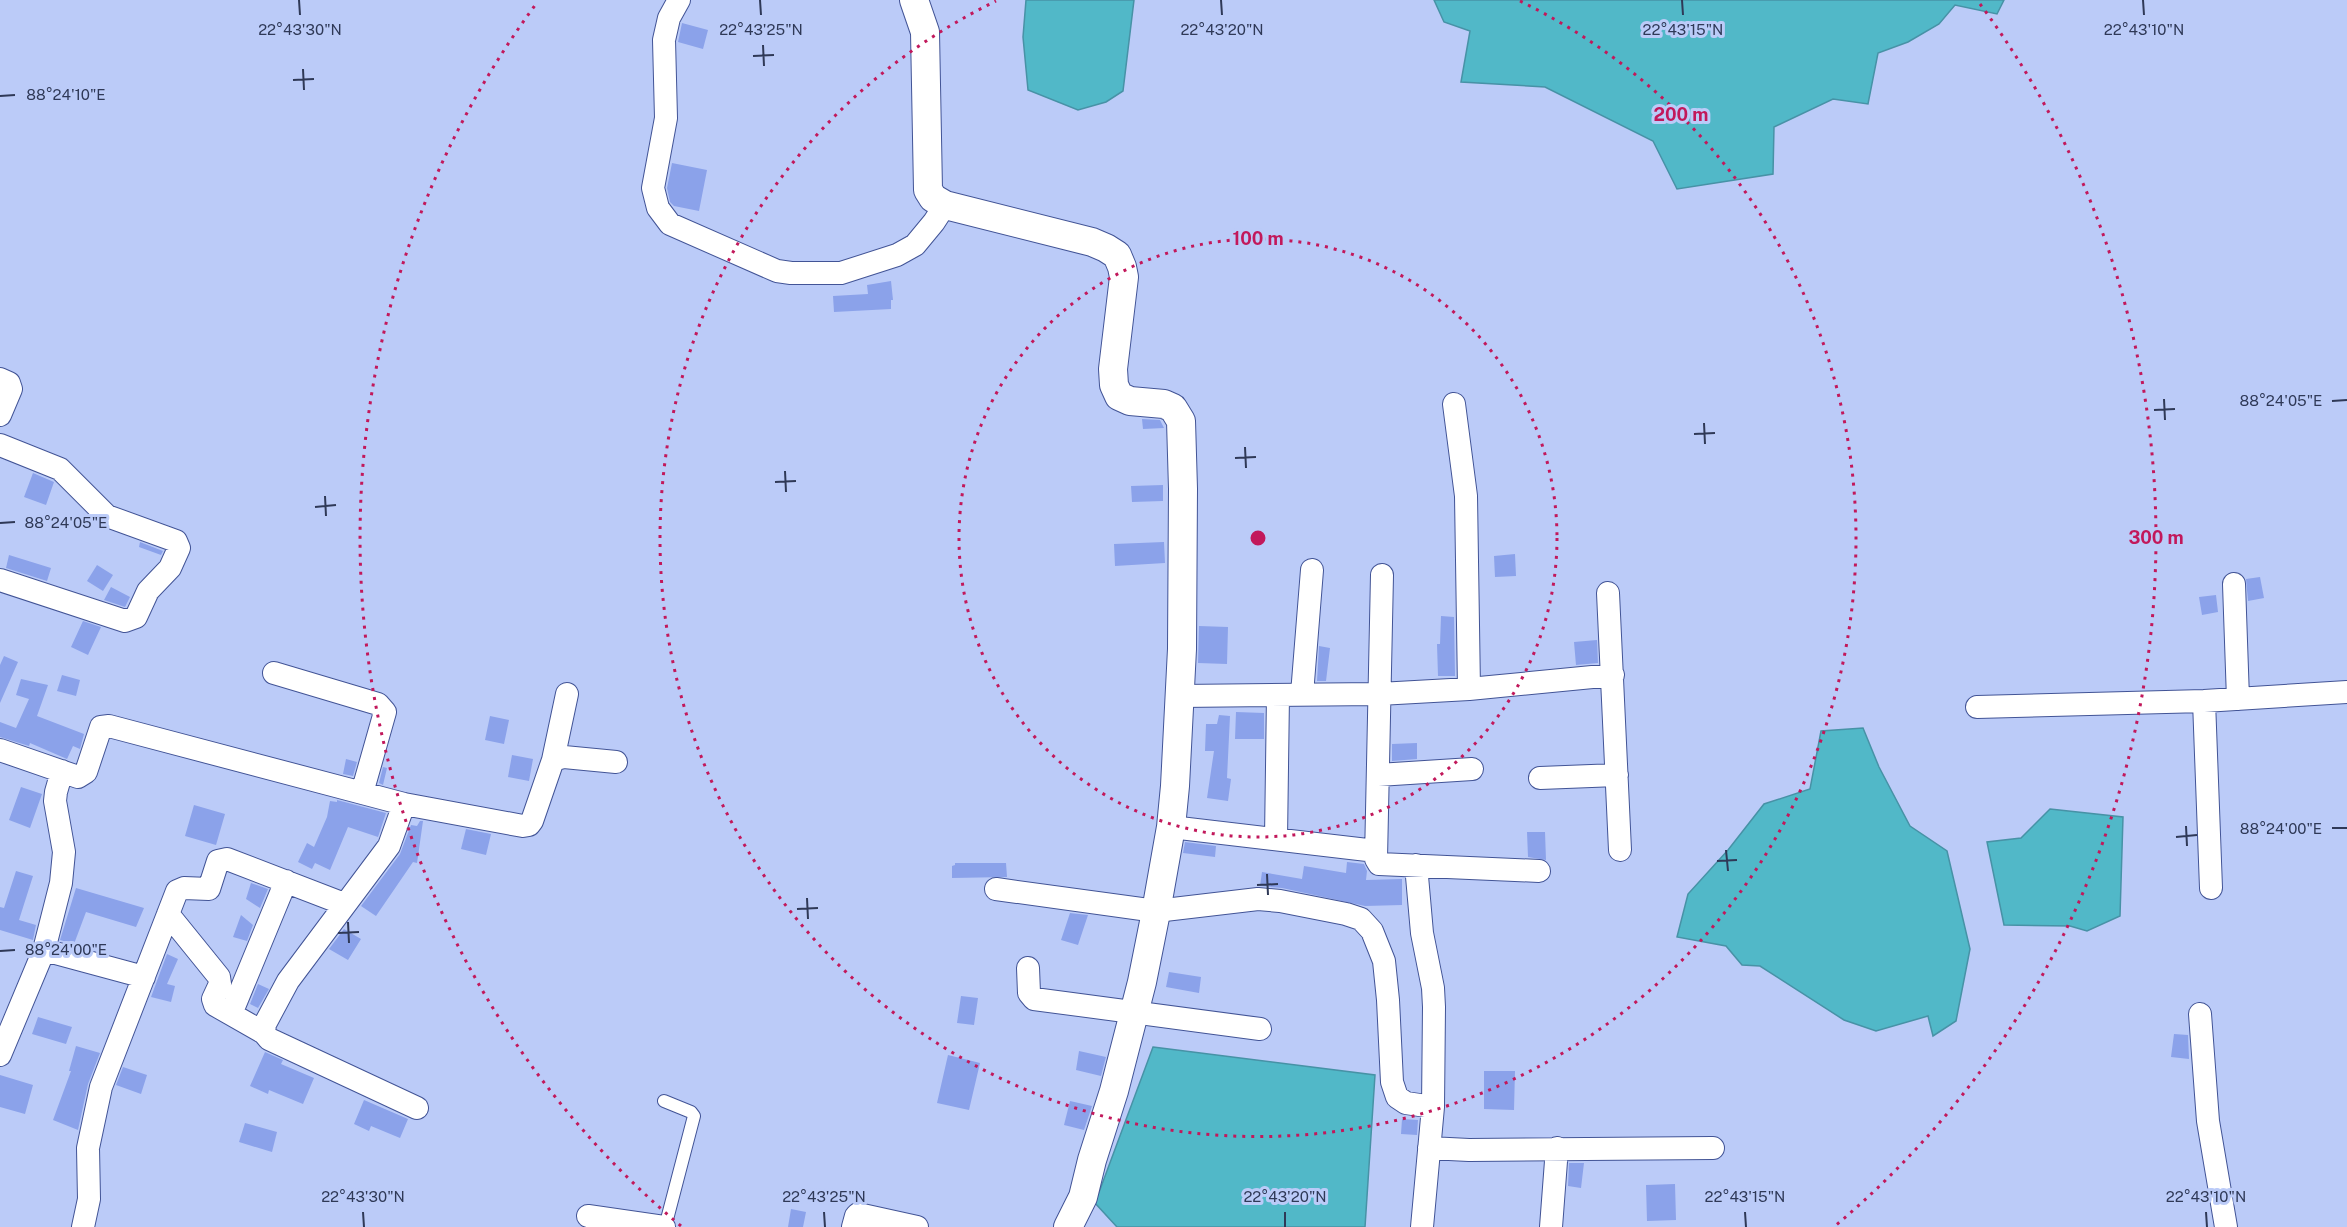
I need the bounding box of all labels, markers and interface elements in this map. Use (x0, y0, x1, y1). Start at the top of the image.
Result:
text: 22°43'30"N (258, 21, 342, 38)
text: 22°43'25"N (719, 21, 803, 38)
text: 22°43'20"N (1180, 21, 1264, 38)
text: 22°43'15"N (1643, 21, 1723, 38)
text: 22°43'10"N (2104, 21, 2184, 38)
text: 88°24'10"E (26, 86, 106, 103)
text: 200 m (1654, 104, 1708, 125)
text: 100 m (1232, 228, 1284, 249)
text: 88°24'05"E (2240, 392, 2322, 409)
text: 88°24'05"E (25, 514, 107, 531)
text: 300 m (2128, 527, 2184, 548)
centre of rings (1248, 528, 1268, 548)
text: 88°24'00"E (2240, 820, 2322, 837)
text: 88°24'00"E (25, 941, 107, 958)
text: 22°43'30"N (321, 1188, 405, 1205)
text: 22°43'25"N (782, 1188, 866, 1205)
text: 22°43'20"N (1243, 1188, 1327, 1205)
text: 22°43'15"N (1705, 1188, 1785, 1205)
text: 22°43'10"N (2166, 1188, 2246, 1205)

